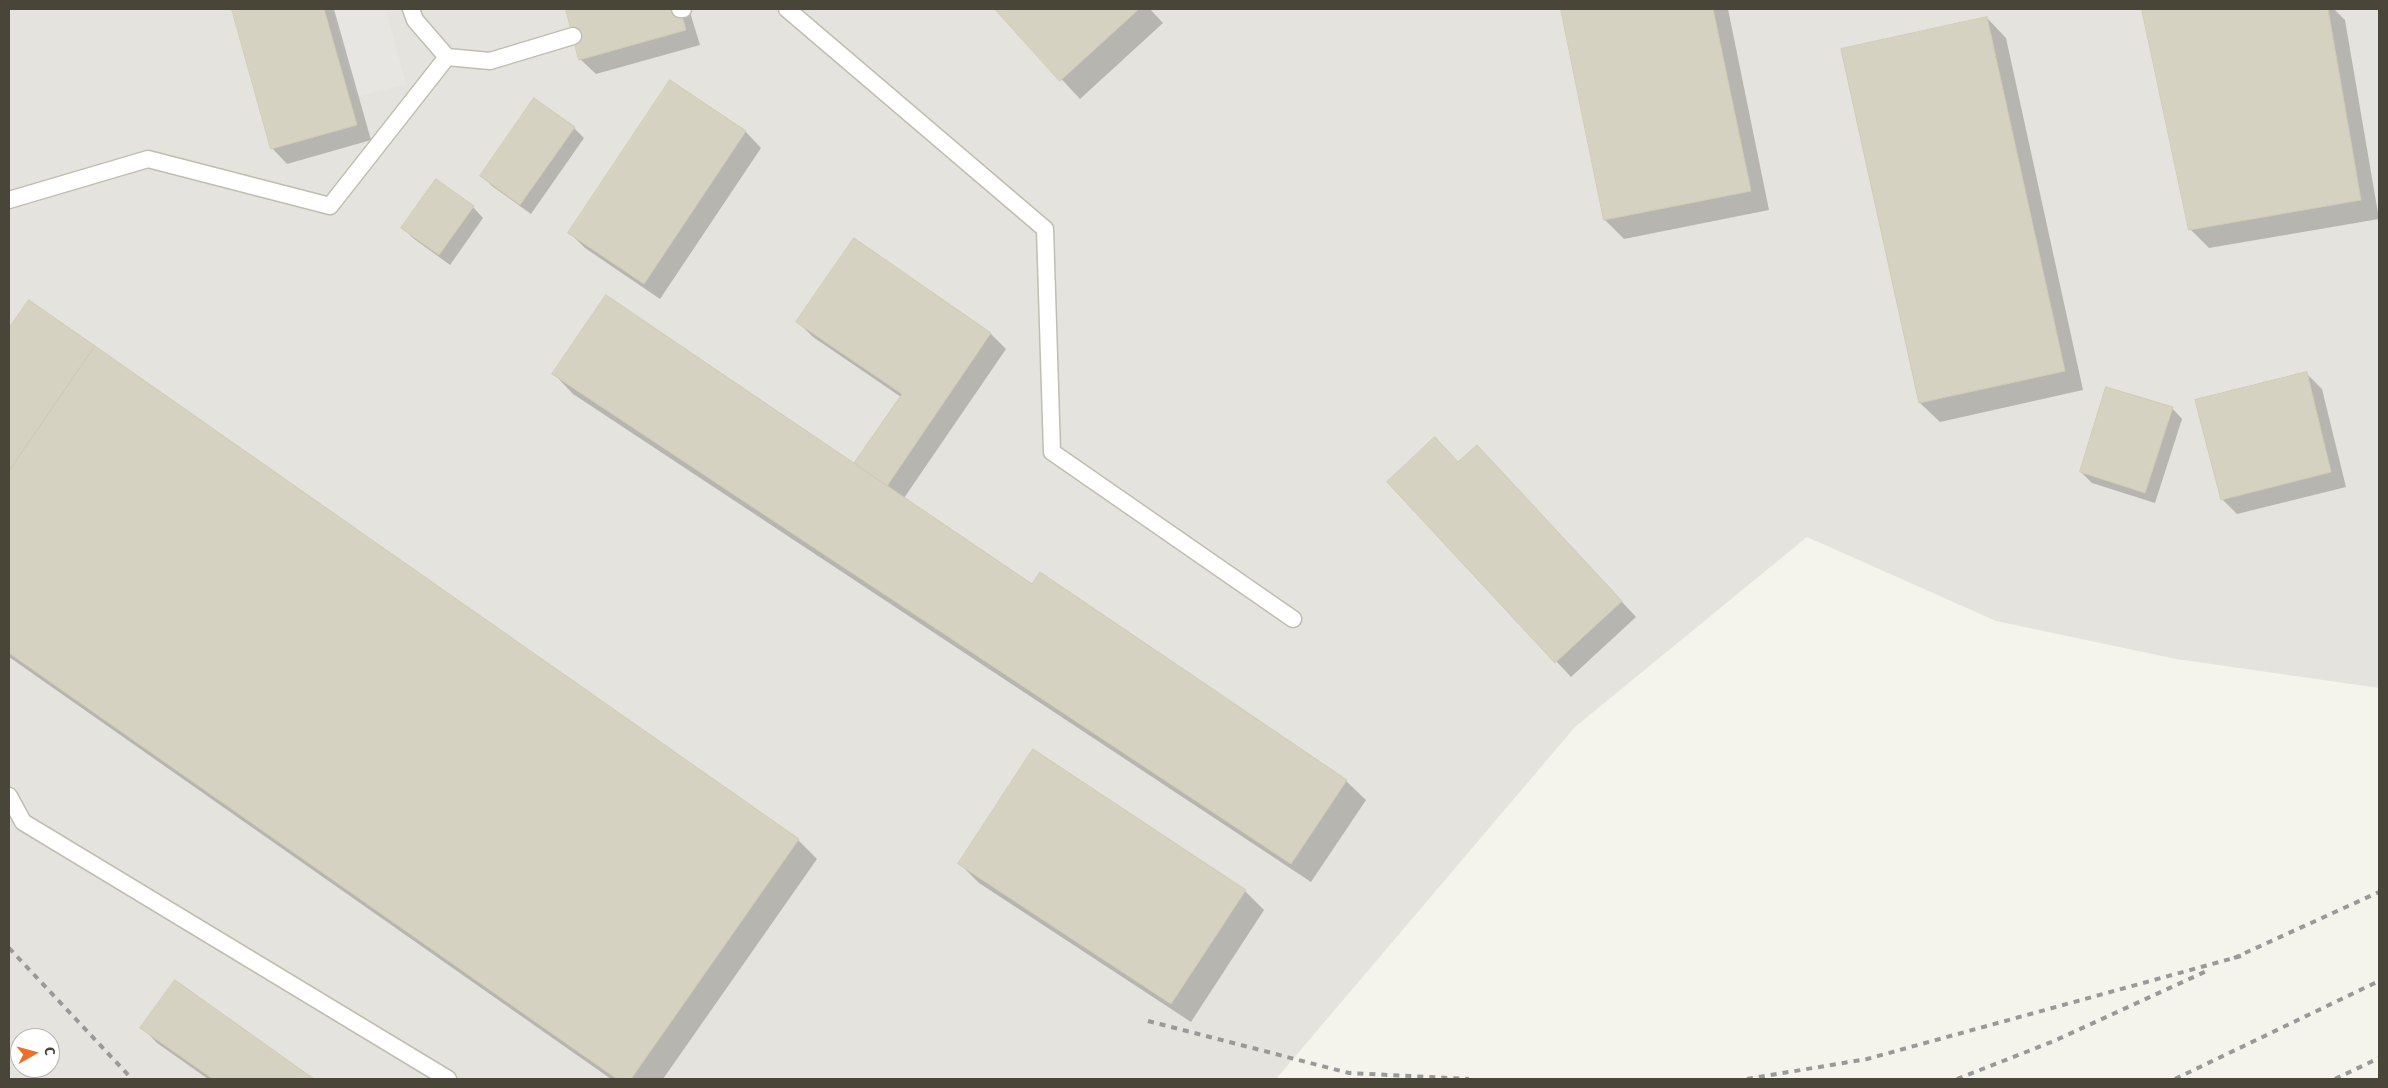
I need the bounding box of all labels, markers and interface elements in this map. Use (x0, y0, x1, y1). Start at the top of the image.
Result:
north arrow (10, 1028, 60, 1078)
text: С (40, 1046, 58, 1056)

